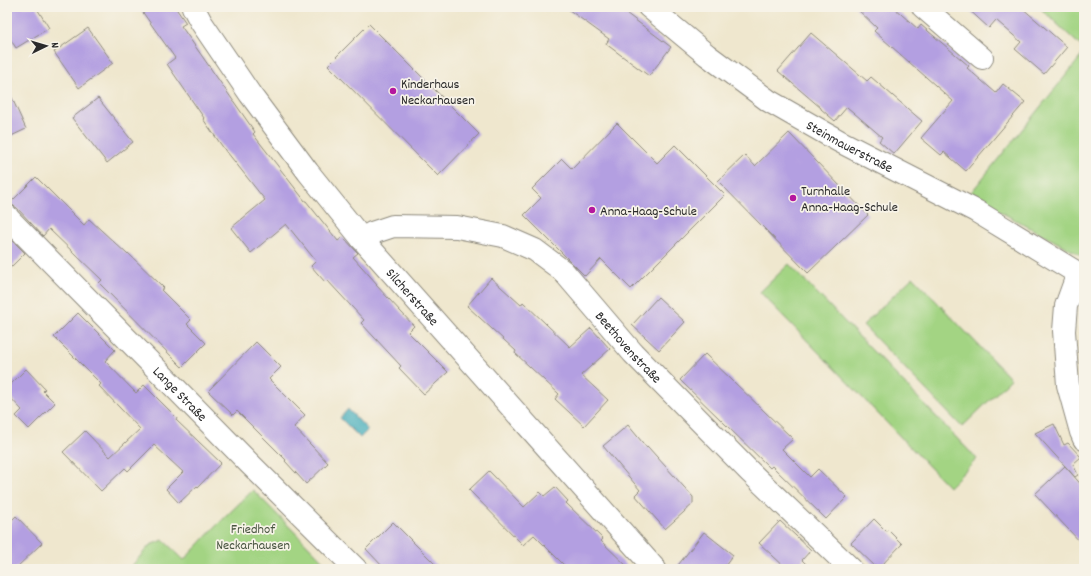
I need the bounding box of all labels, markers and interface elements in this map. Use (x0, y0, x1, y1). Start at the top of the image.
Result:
north arrow (26, 26, 66, 66)
text: N (46, 42, 62, 49)
place label: Kinderhaus Neckarhausen (401, 75, 475, 111)
marker: Kinderhaus Neckarhausen (388, 86, 398, 96)
street label: Steinmauerstraße (802, 116, 896, 179)
place label: Turnhalle Anna-Haag-Schule (801, 182, 898, 218)
marker: Turnhalle Anna-Haag-Schule (788, 193, 798, 203)
place label: Anna-Haag-Schule (600, 202, 697, 222)
marker: Anna-Haag-Schule (587, 205, 597, 215)
street label: Silcherstraße (380, 264, 443, 331)
street label: Beethovenstraße (590, 308, 665, 389)
street label: Lange Straße (147, 363, 211, 427)
park label: Friedhof Neckarhausen (216, 520, 290, 556)

